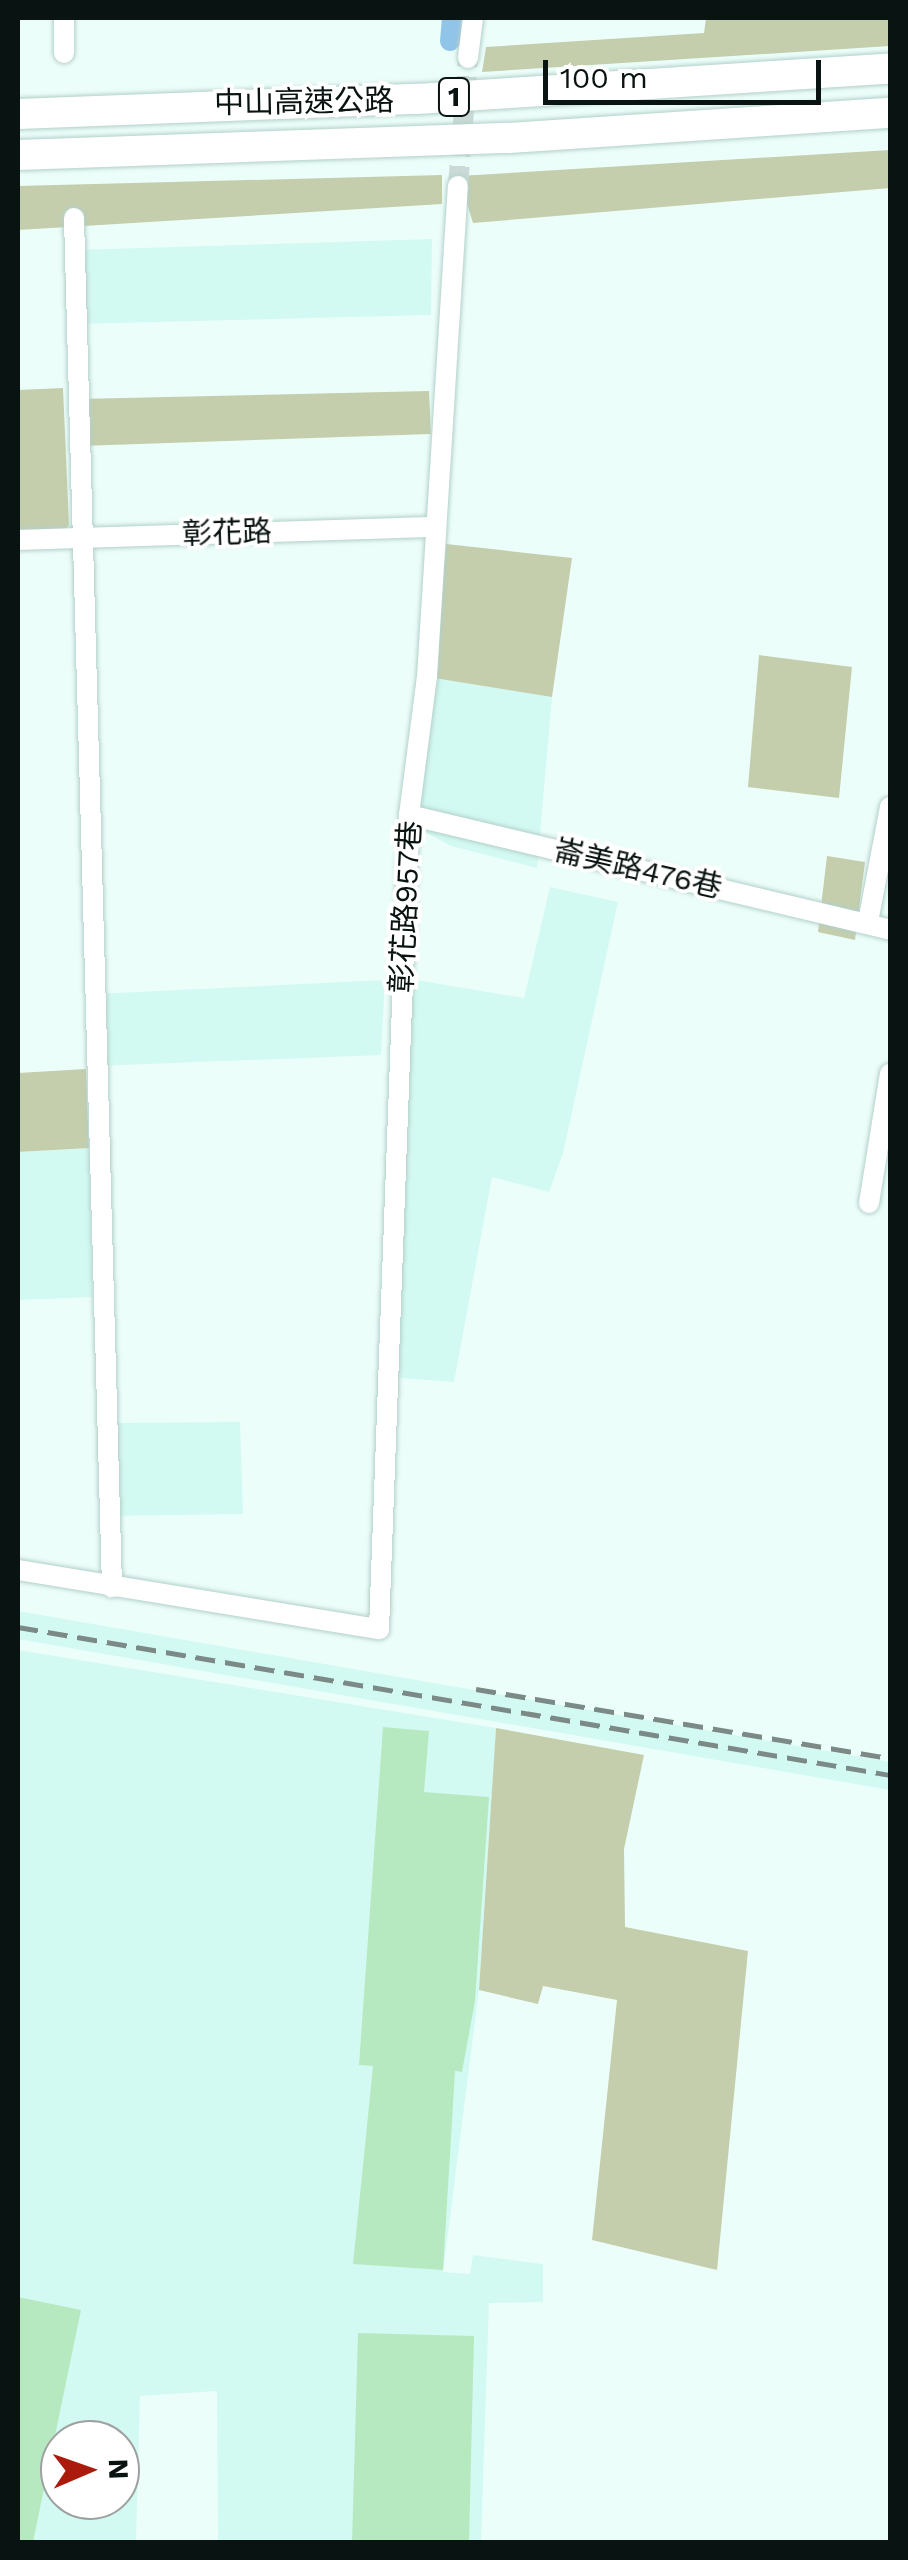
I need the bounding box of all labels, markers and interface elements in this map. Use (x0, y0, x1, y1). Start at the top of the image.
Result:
scale bar (548, 40, 826, 102)
text: 100 m (560, 60, 648, 95)
road number: 1 (436, 74, 472, 120)
street label: 中山高速公路 (214, 82, 394, 122)
street label: 彰花路 (181, 513, 273, 553)
street label: 彰花路957巷 (384, 820, 428, 994)
street label: 崙美路476巷 (550, 832, 726, 906)
north arrow (40, 2420, 140, 2520)
text: N (102, 2458, 135, 2480)

